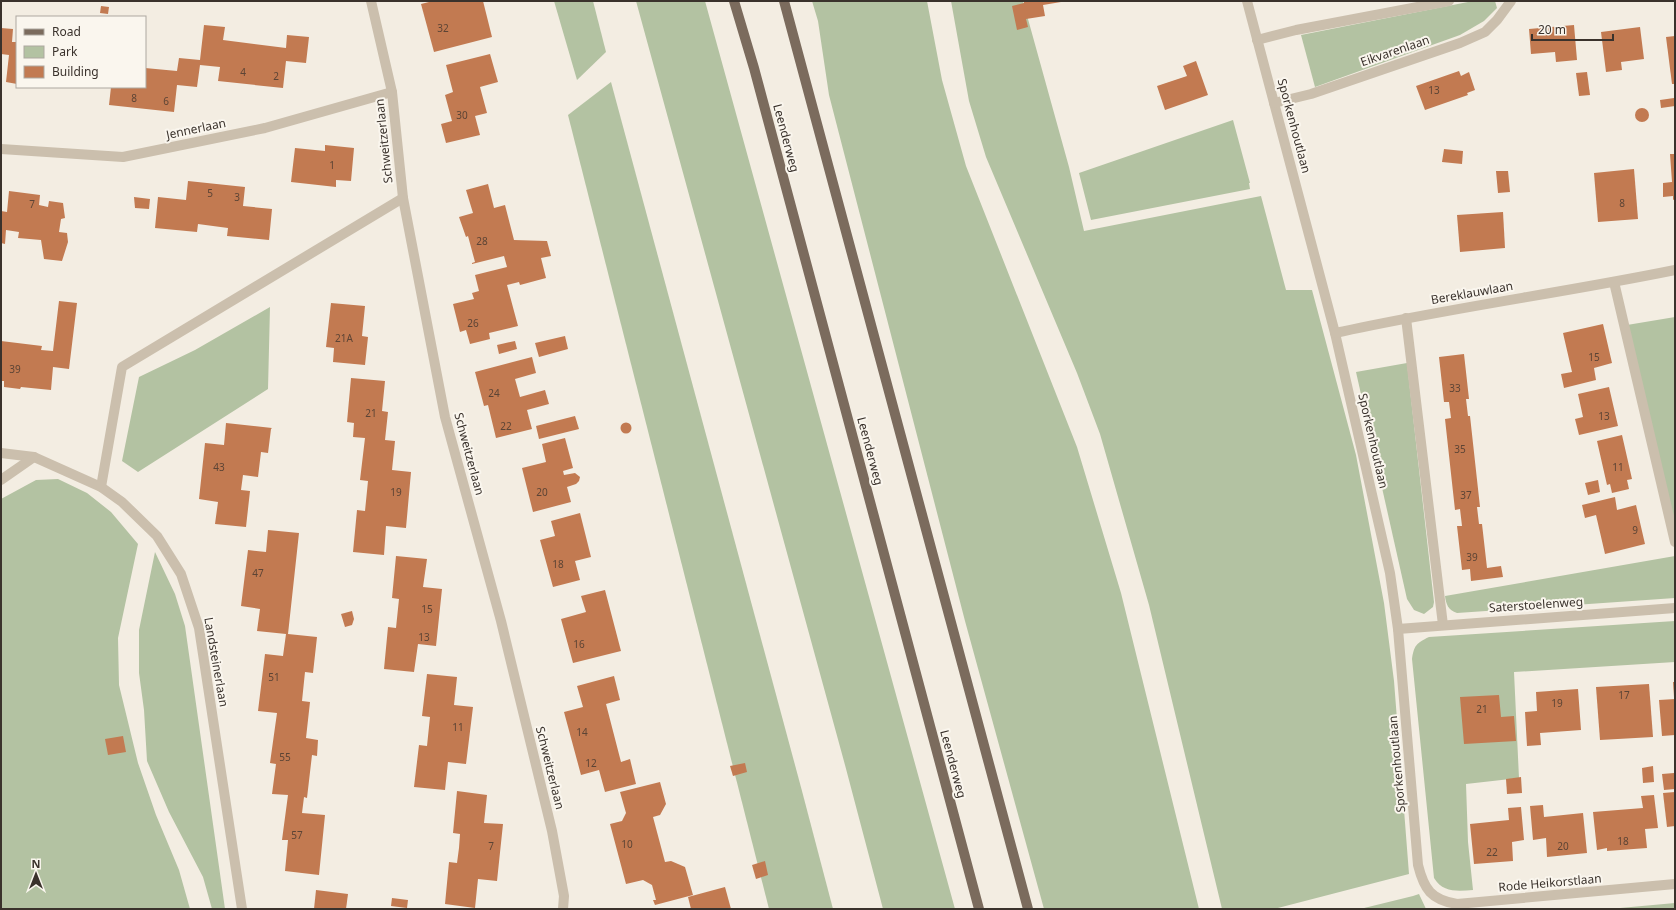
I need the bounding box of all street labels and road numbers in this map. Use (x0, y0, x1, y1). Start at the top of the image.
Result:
street label: Eikvarenlaan (1358, 31, 1432, 70)
street label: Sporkenhoutlaan (1274, 77, 1315, 175)
street label: Schweitzerlaan (371, 98, 396, 184)
street label: Leenderweg (769, 102, 804, 174)
street label: Jennerlaan (164, 114, 227, 143)
street label: Bereklauwlaan (1430, 277, 1514, 308)
street label: Sporkenhoutlaan (1354, 392, 1393, 490)
street label: Schweitzerlaan (450, 411, 489, 497)
street label: Leenderweg (853, 415, 888, 487)
street label: Saterstoelenweg (1488, 593, 1584, 616)
street label: Landsteinerlaan (200, 616, 233, 708)
street label: Sporkenhoutlaan (1384, 715, 1409, 813)
street label: Schweitzerlaan (532, 725, 569, 811)
street label: Leenderweg (936, 728, 971, 800)
street label: Rode Heikorstlaan (1498, 870, 1602, 895)

